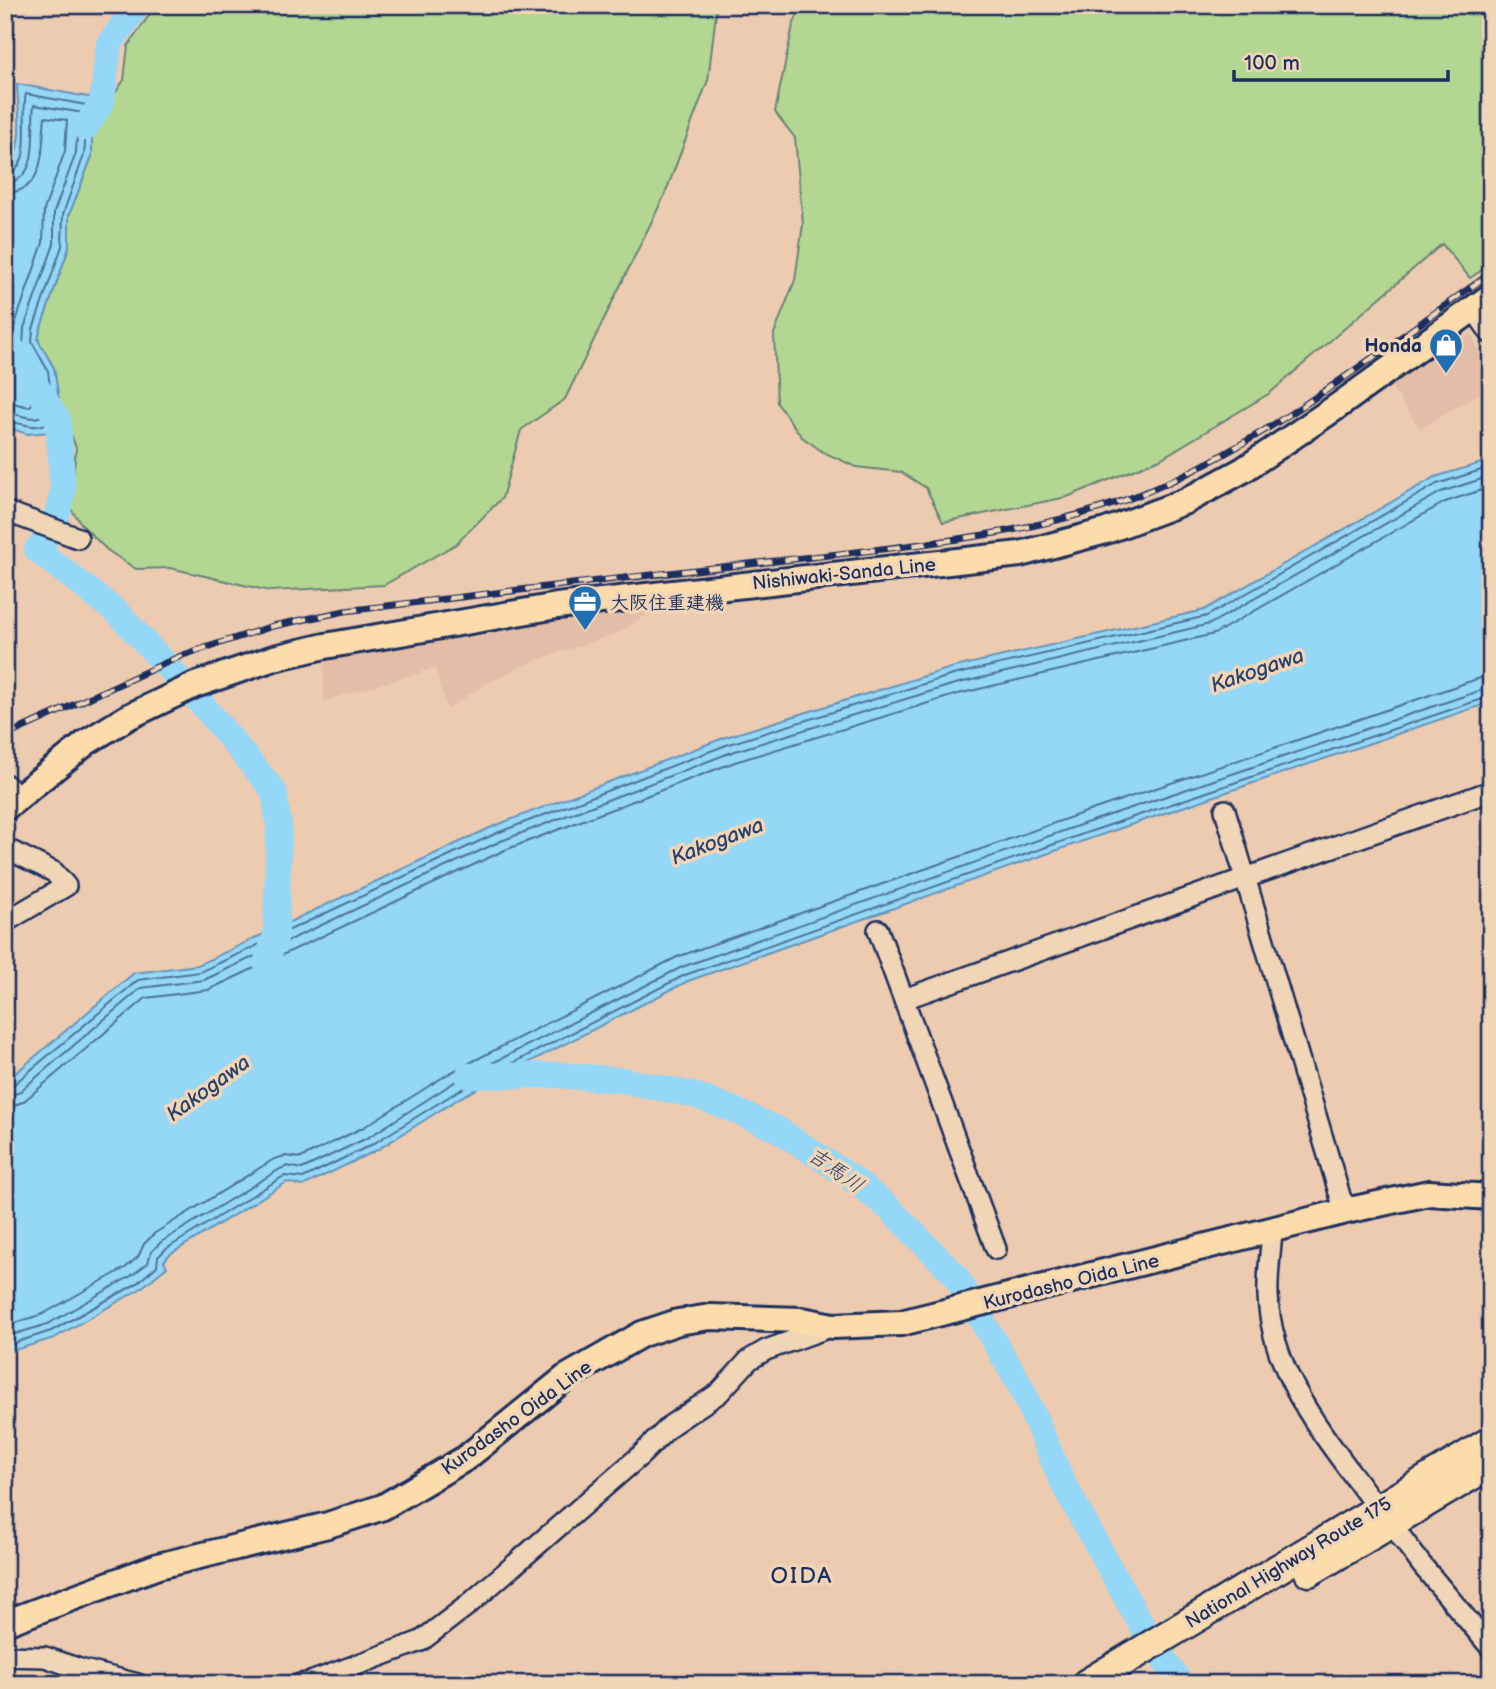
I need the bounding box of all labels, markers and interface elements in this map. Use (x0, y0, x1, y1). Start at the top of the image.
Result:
scale bar (1234, 38, 1447, 82)
text: 100 m (1244, 51, 1300, 76)
shop icon: Honda (1427, 326, 1465, 375)
place label: Honda (1365, 335, 1422, 358)
street label: Nishiwaki-Sanda Line (751, 553, 937, 596)
office icon: 大阪住重建機 (566, 583, 604, 632)
place label: 大阪住重建機 (610, 592, 724, 615)
water label: Kakogawa (1207, 643, 1307, 698)
water label: Kakogawa (667, 812, 767, 871)
water label: Kakogawa (162, 1050, 255, 1127)
water label: 吉馬川 (803, 1142, 869, 1199)
street label: Kurodasho Oida Line (981, 1249, 1162, 1315)
street label: Kurodasho Oida Line (437, 1356, 597, 1480)
street label: National Highway Route 175 (1182, 1493, 1396, 1634)
district label: OIDA (771, 1562, 833, 1590)

